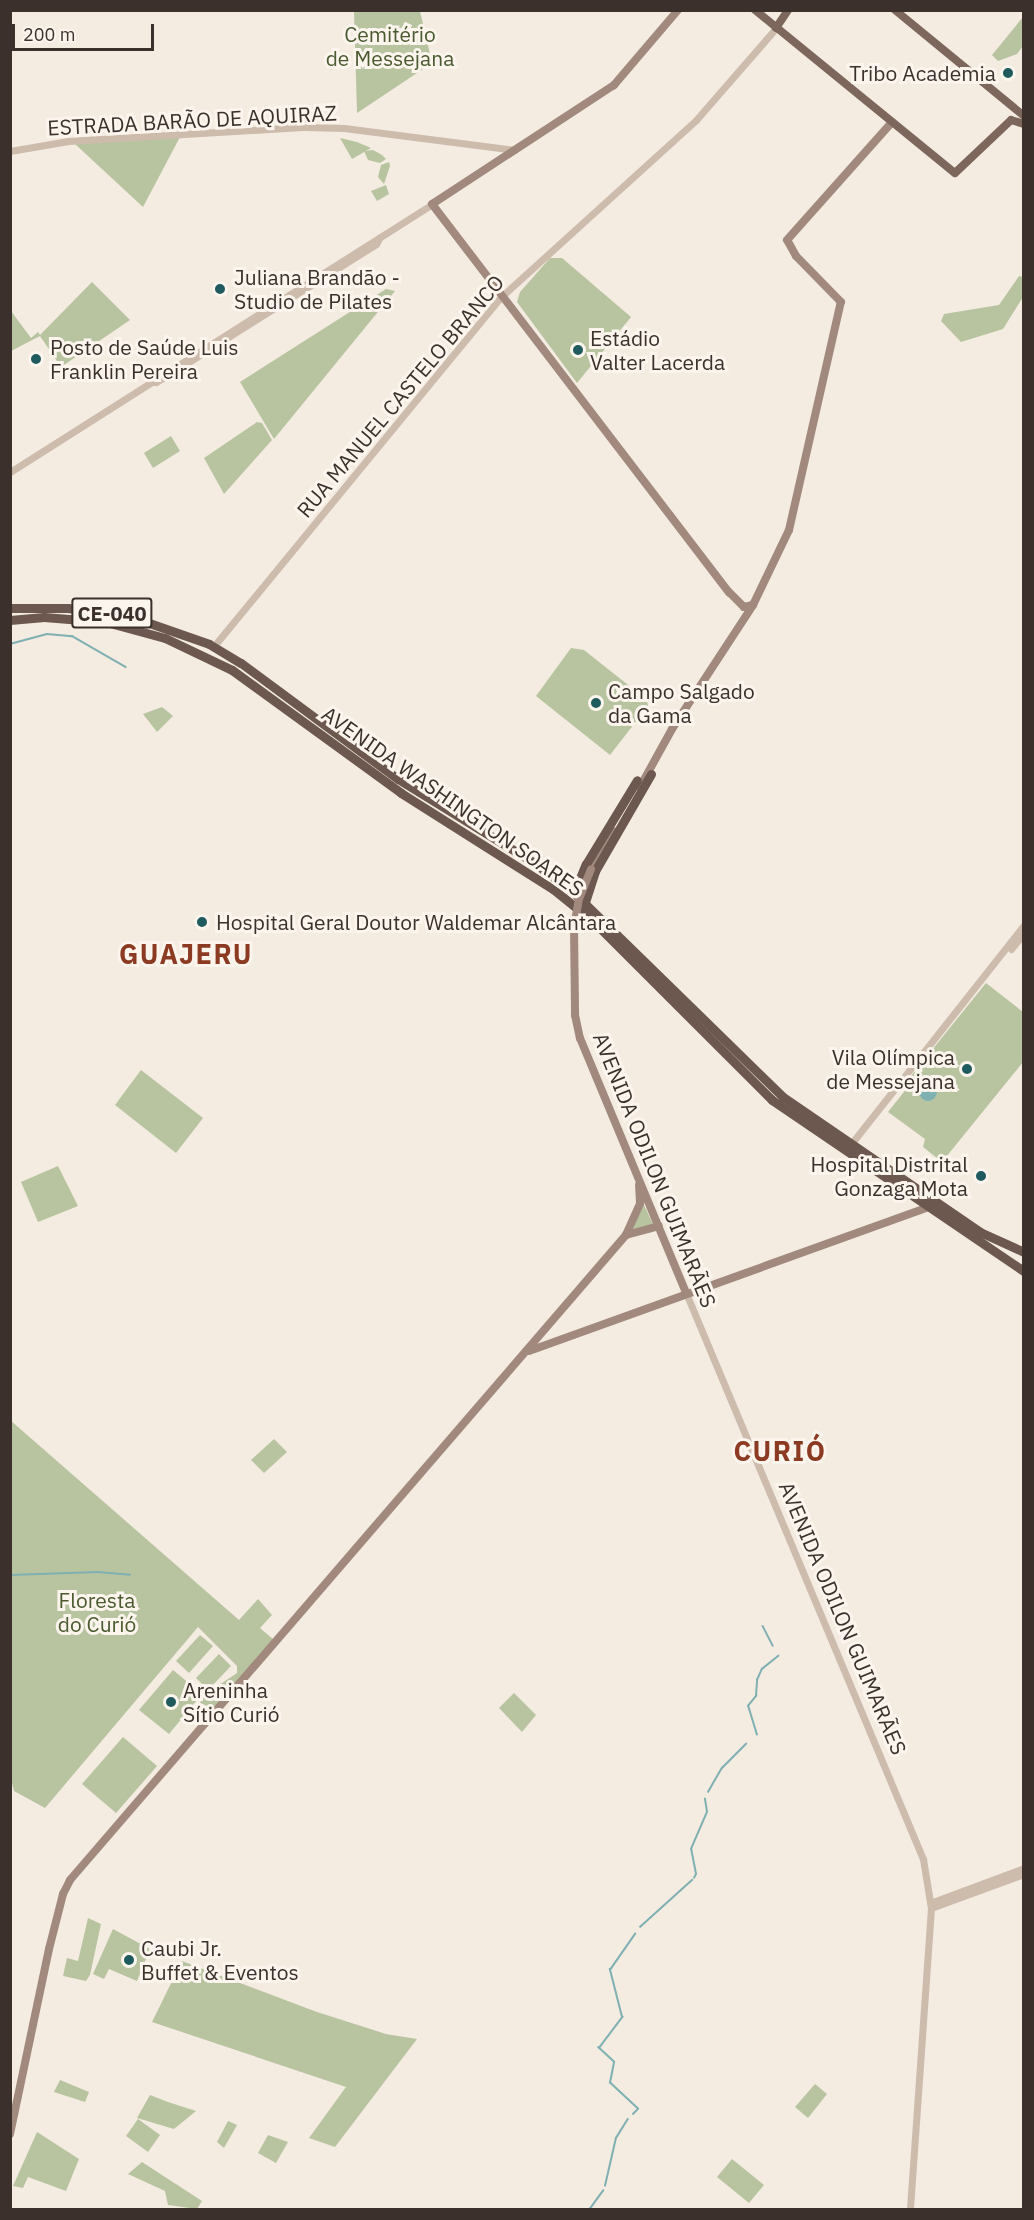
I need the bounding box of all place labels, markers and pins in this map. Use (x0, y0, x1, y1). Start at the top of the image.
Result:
place label: Tribo Academia (849, 60, 996, 86)
marker: Tribo Academia (1001, 66, 1015, 80)
place label: Juliana Brandão - Studio de Pilates (234, 264, 400, 314)
marker: Juliana Brandão - Studio de Pilates (211, 280, 229, 298)
place label: Estádio Valter Lacerda (590, 325, 725, 375)
place label: Posto de Saúde Luis Franklin Pereira (50, 334, 239, 384)
marker: Estádio Valter Lacerda (571, 343, 585, 357)
marker: Posto de Saúde Luis Franklin Pereira (27, 350, 45, 368)
place label: Campo Salgado da Gama (608, 678, 755, 728)
marker: Campo Salgado da Gama (589, 696, 603, 710)
place label: Hospital Geral Doutor Waldemar Alcântara (216, 909, 616, 935)
marker: Hospital Geral Doutor Waldemar Alcântara (193, 913, 211, 931)
place label: Vila Olímpica de Messejana (826, 1044, 955, 1094)
marker: Vila Olímpica de Messejana (960, 1062, 974, 1076)
place label: Hospital Distrital Gonzaga Mota (810, 1151, 968, 1201)
marker: Hospital Distrital Gonzaga Mota (972, 1167, 990, 1185)
place label: Areninha Sítio Curió (183, 1677, 279, 1727)
marker: Areninha Sítio Curió (164, 1695, 178, 1709)
place label: Caubi Jr. Buffet & Eventos (141, 1935, 299, 1985)
marker: Caubi Jr. Buffet & Eventos (122, 1953, 136, 1967)

